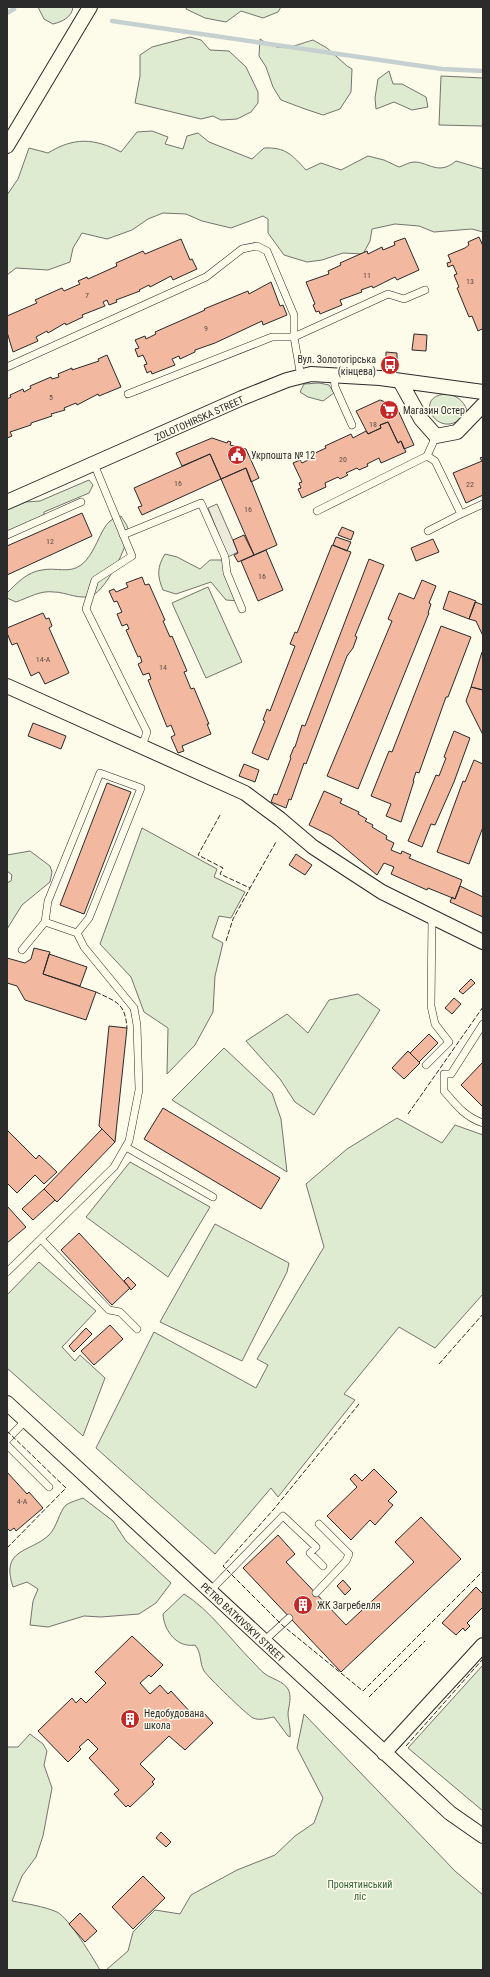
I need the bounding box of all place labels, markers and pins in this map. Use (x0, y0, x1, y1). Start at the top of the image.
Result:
place label: Вул. Золотогірська (кінцева) (297, 354, 376, 378)
bus stop icon: Вул. Золотогірська (кінцева) (379, 354, 401, 376)
supermarket icon: Магазин Остер (378, 399, 400, 421)
place label: Магазин Остер (403, 405, 465, 416)
public building icon: Укрпошта № 12 (226, 444, 248, 466)
place label: Укрпошта № 12 (251, 450, 315, 461)
building icon: ЖК Загребелля (292, 1594, 314, 1616)
place label: ЖК Загребелля (317, 1600, 381, 1611)
building icon: Недобудована школа (119, 1708, 141, 1730)
place label: Недобудована школа (144, 1708, 204, 1731)

